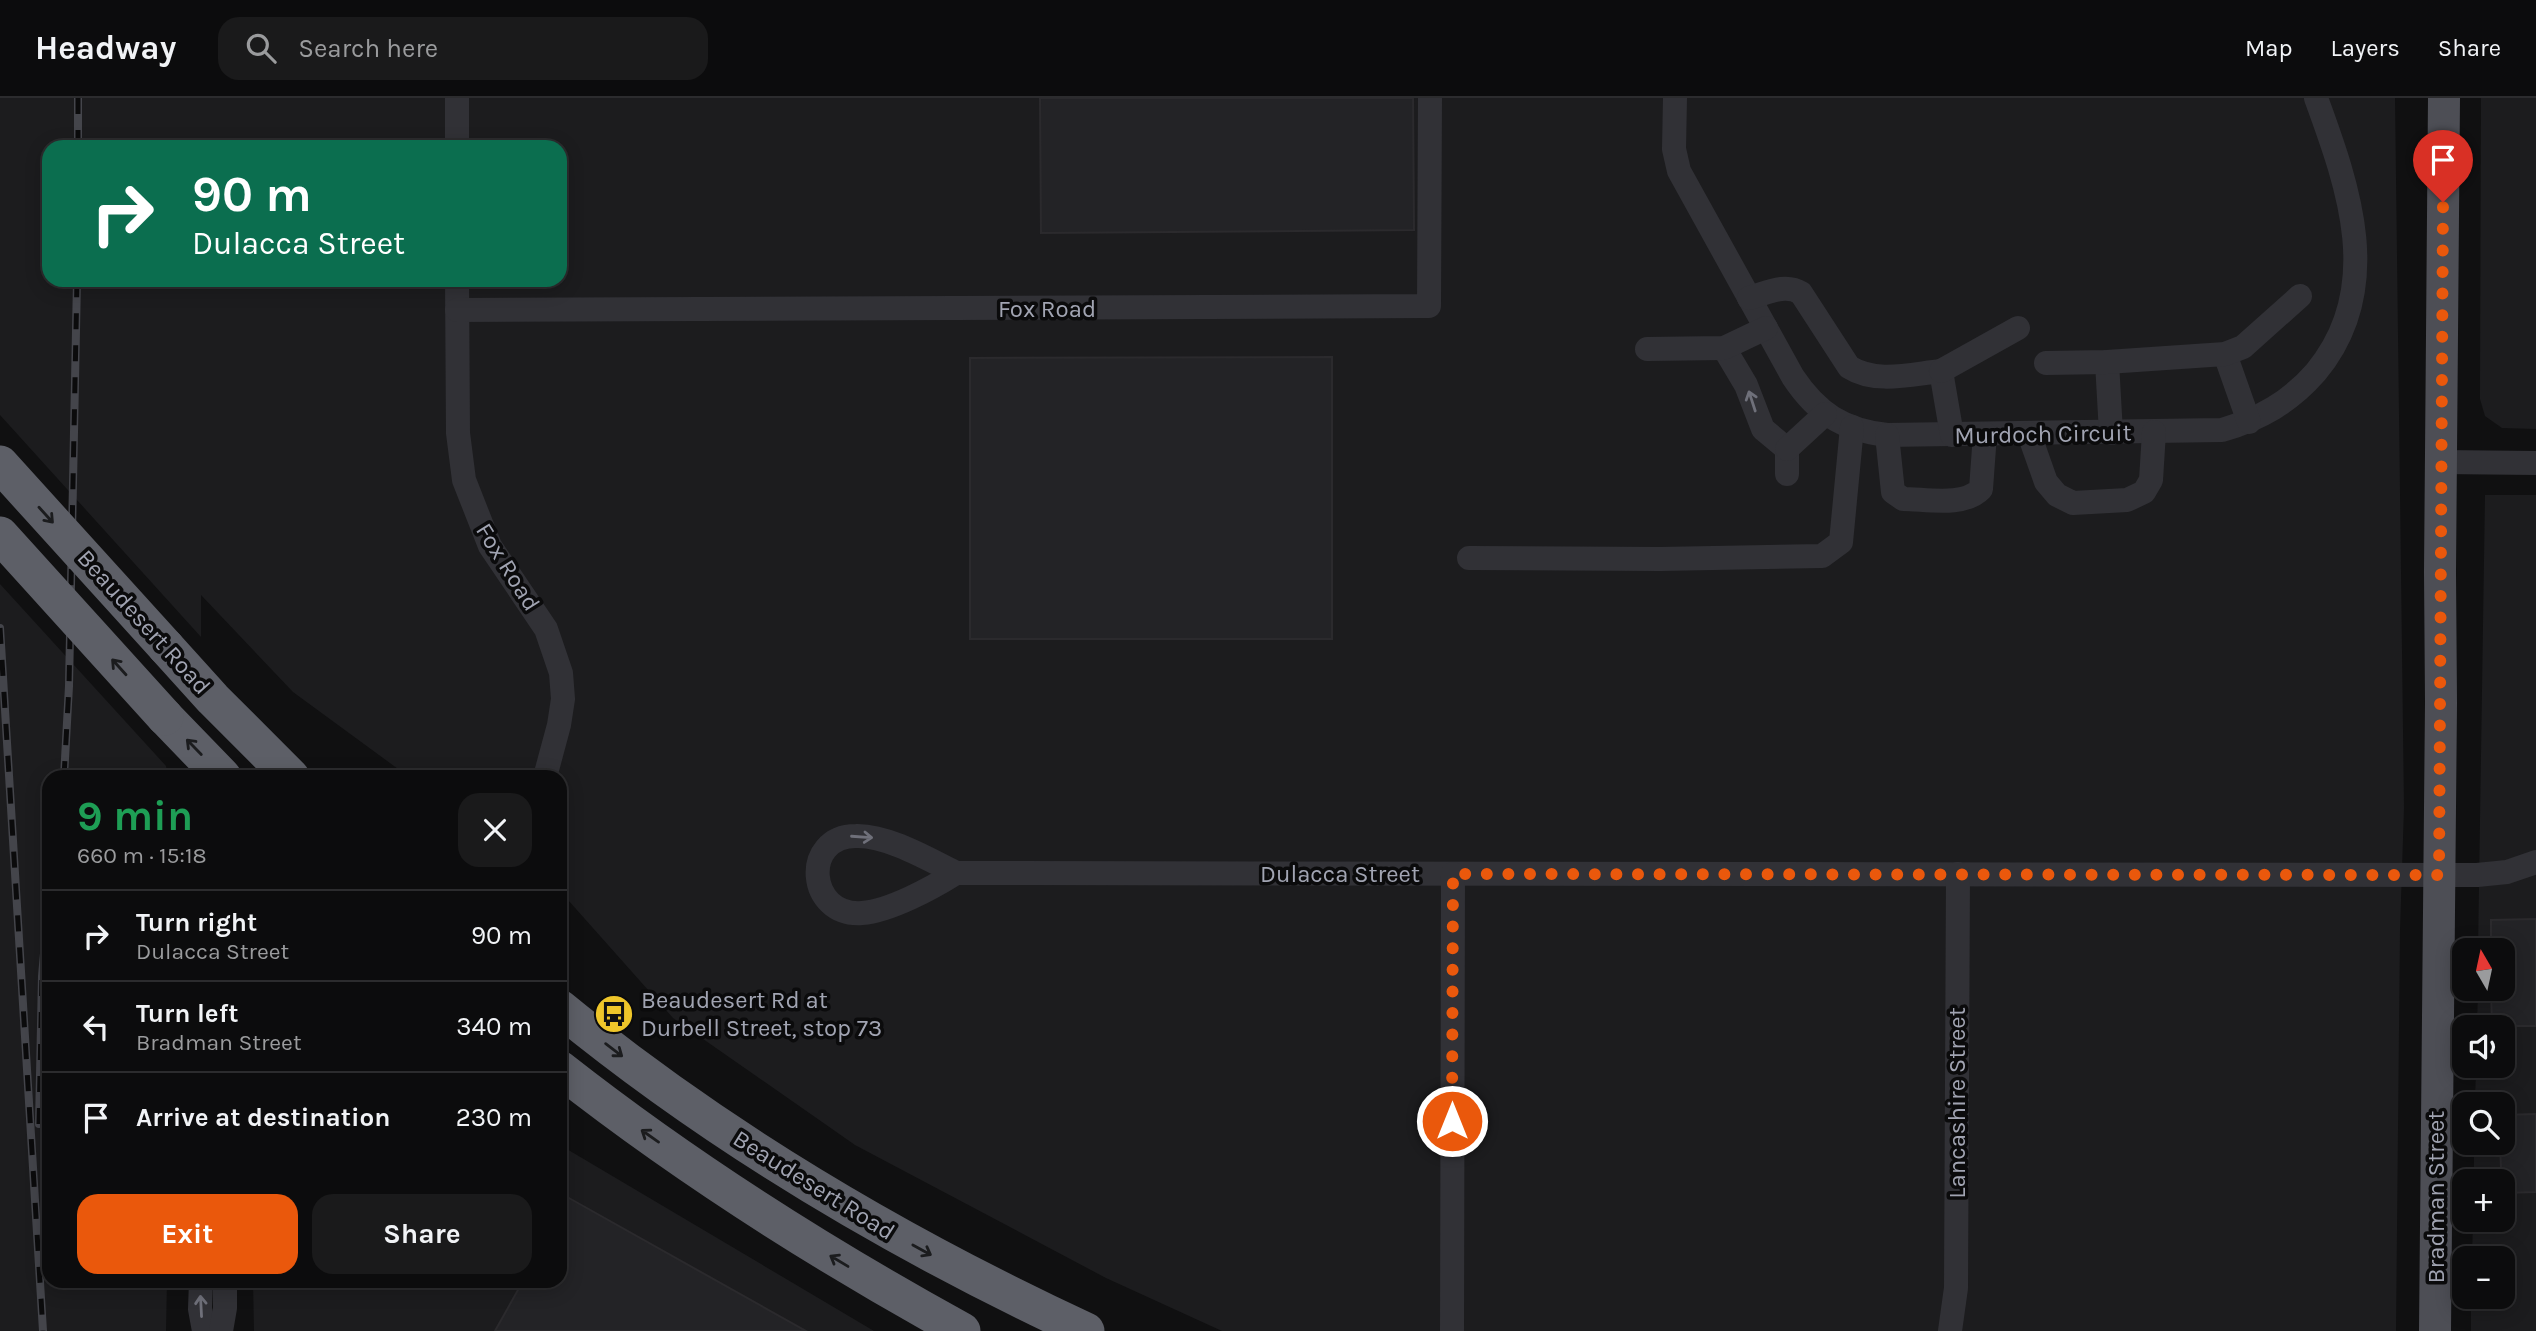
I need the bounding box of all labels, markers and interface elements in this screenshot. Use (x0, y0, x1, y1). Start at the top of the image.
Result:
search box (218, 17, 708, 80)
text: Headway (35, 29, 176, 67)
icon: search (242, 29, 280, 67)
text: Search here (298, 33, 438, 64)
text: Map (2245, 34, 2293, 62)
text: Layers (2331, 34, 2400, 62)
text: Share (2438, 34, 2501, 62)
pin (2413, 130, 2473, 202)
icon: arrive (2424, 141, 2462, 179)
text: 90 m (192, 166, 312, 223)
icon: right (77, 168, 168, 259)
text: Dulacca Street (192, 225, 405, 262)
street label: Fox Road (998, 295, 1096, 323)
one-way arrow (1745, 391, 1758, 413)
street label: Murdoch Circuit (1954, 418, 2132, 450)
one-way arrow (38, 506, 54, 524)
street label: Fox Road (470, 518, 546, 616)
street label: Beaudesert Road (72, 544, 216, 700)
one-way arrow (111, 658, 127, 676)
one-way arrow (186, 739, 203, 756)
text: 9 min (77, 791, 193, 841)
button: close (458, 793, 532, 867)
one-way arrow (850, 831, 873, 844)
text: 660 m · 15:18 (77, 842, 207, 869)
street label: Dulacca Street (1260, 860, 1420, 888)
text: Turn right (136, 907, 257, 938)
icon: right (77, 917, 115, 955)
text: 90 m (471, 920, 532, 951)
text: Dulacca Street (136, 938, 289, 965)
north arrow (2452, 938, 2515, 1001)
map controls (2452, 938, 2515, 1309)
place label: Beaudesert Rd at Durbell Street, stop 73 (641, 986, 882, 1042)
bus stop icon: Beaudesert Rd at Durbell Street, stop 73 (593, 993, 635, 1035)
text: Turn left (136, 998, 238, 1029)
street label: Lancashire Street (1943, 1007, 1971, 1199)
icon: left (77, 1008, 115, 1046)
text: 340 m (456, 1011, 532, 1042)
button: sound (2452, 1015, 2515, 1078)
text: Bradman Street (136, 1029, 302, 1056)
one-way arrow (604, 1042, 623, 1057)
position arrow (1415, 1084, 1489, 1158)
button: search (2452, 1092, 2515, 1155)
icon: arrive (77, 1099, 115, 1137)
text: Arrive at destination (136, 1102, 390, 1133)
text: 230 m (456, 1102, 532, 1133)
street label: Bradman Street (2422, 1111, 2450, 1283)
street label: Beaudesert Road (728, 1124, 900, 1246)
one-way arrow (641, 1129, 660, 1143)
button: + (2452, 1169, 2515, 1232)
button: Exit (77, 1194, 298, 1274)
button: Share (312, 1194, 532, 1274)
one-way arrow (911, 1244, 932, 1257)
button: − (2452, 1246, 2515, 1309)
one-way arrow (830, 1253, 850, 1267)
one-way arrow (194, 1295, 207, 1318)

